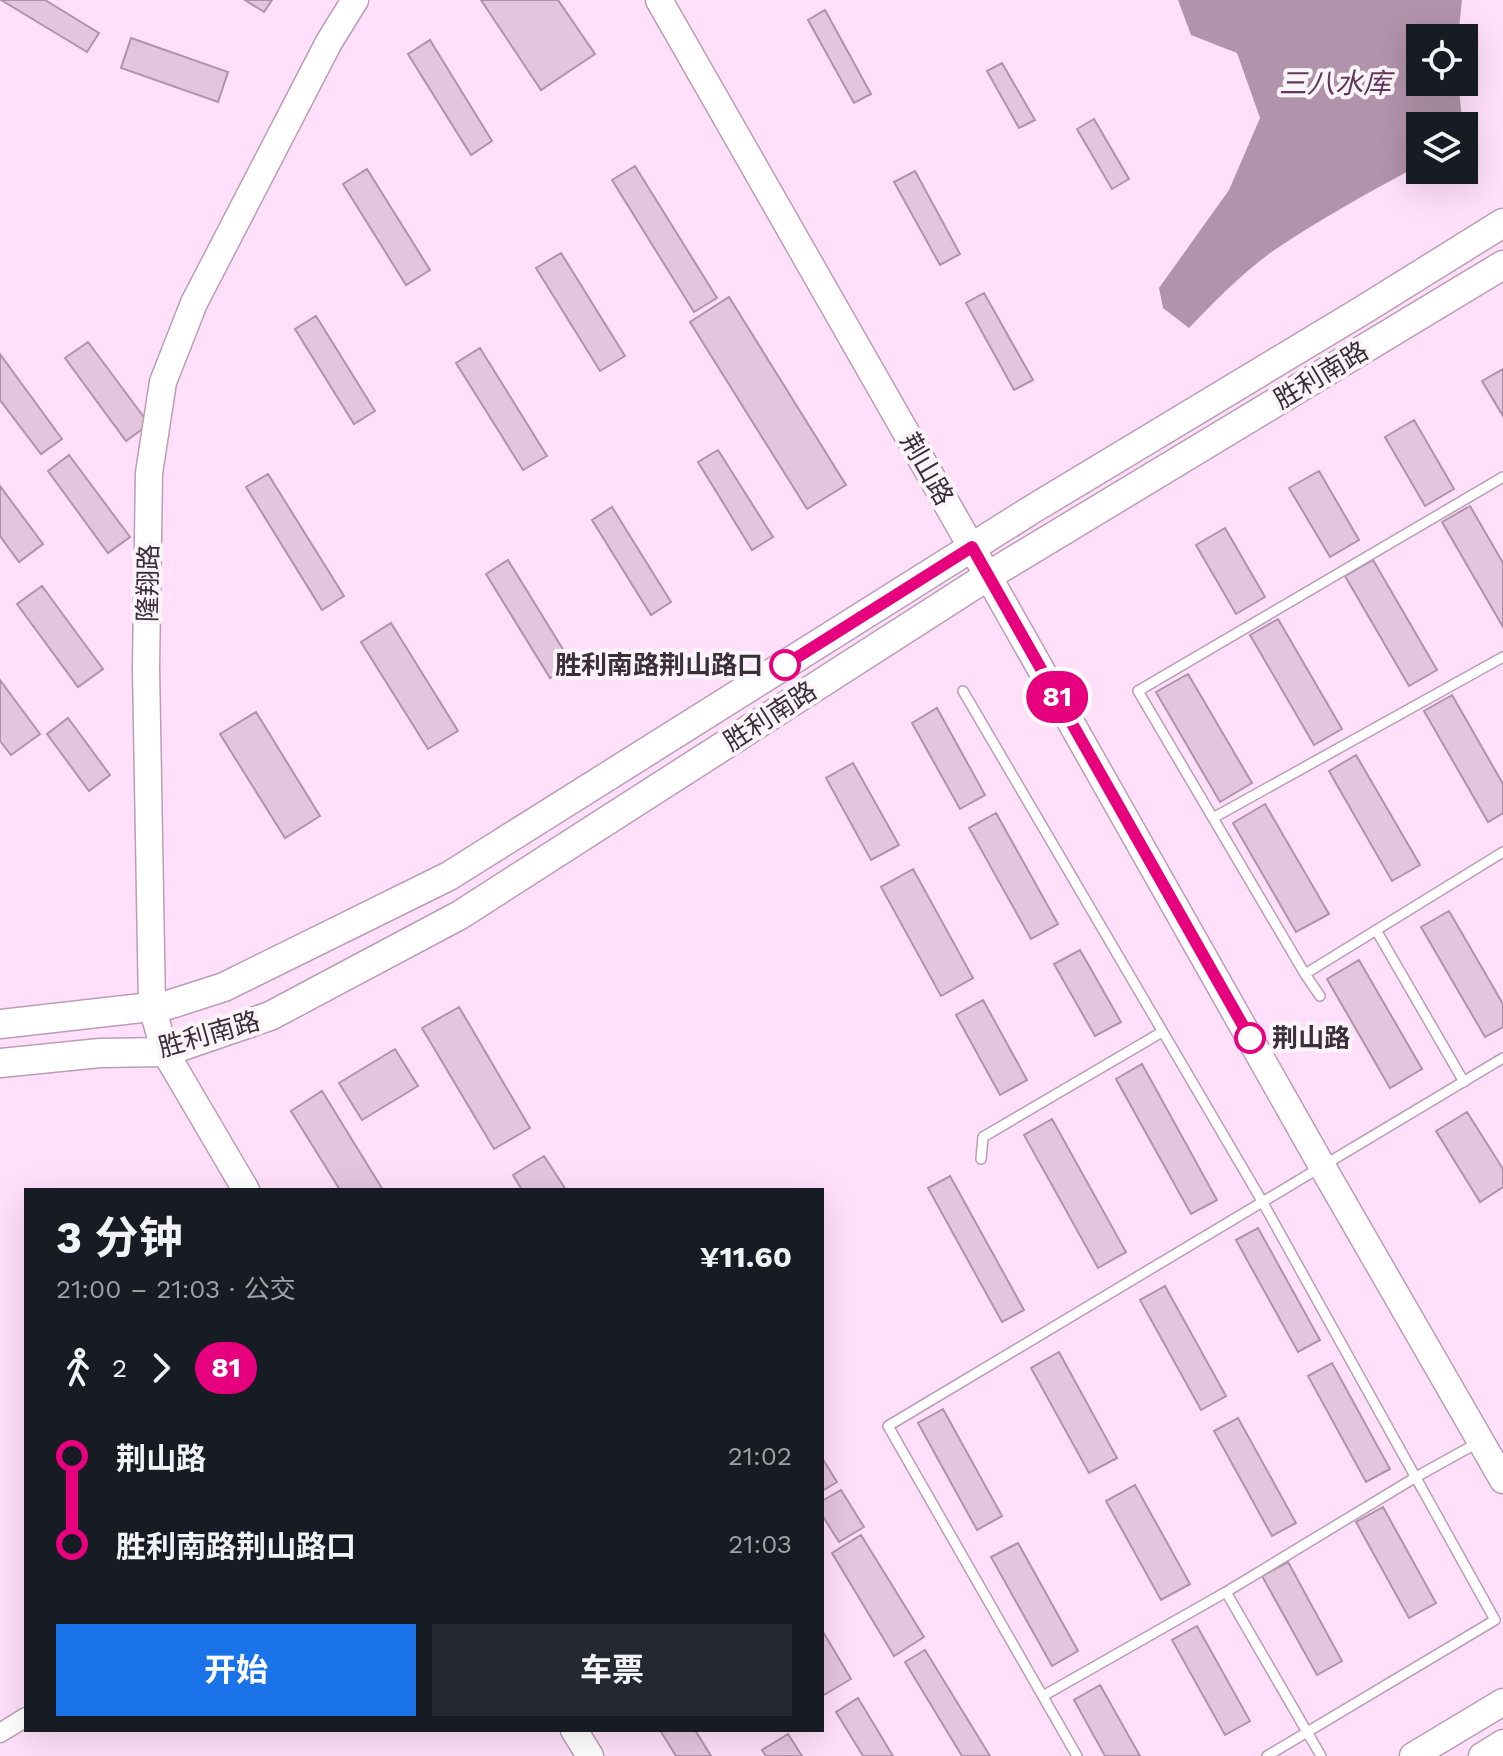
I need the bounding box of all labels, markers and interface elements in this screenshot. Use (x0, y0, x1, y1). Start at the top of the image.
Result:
map controls (1406, 24, 1478, 184)
button: locate (1406, 24, 1478, 96)
water label: 三八水库 (1279, 67, 1395, 100)
button: layers (1406, 112, 1478, 184)
street label: 胜利南路 (1269, 335, 1373, 415)
street label: 荆山路 (895, 428, 959, 510)
street label: 隆翔路 (132, 544, 164, 622)
place label: 胜利南路荆山路口 (555, 650, 763, 680)
marker: 胜利南路荆山路口 (770, 650, 800, 680)
line badge: 81 (1021, 671, 1093, 723)
street label: 胜利南路 (718, 675, 822, 757)
text: 81 (1042, 680, 1072, 713)
street label: 胜利南路 (155, 1005, 263, 1063)
marker: 荆山路 (1235, 1023, 1265, 1053)
place label: 荆山路 (1272, 1023, 1350, 1053)
text: 3 分钟 (56, 1212, 183, 1264)
text: ¥11.60 (700, 1239, 792, 1274)
text: 21:00 – 21:03 · 公交 (56, 1274, 296, 1304)
icon: walk (56, 1346, 100, 1390)
icon: forward (139, 1346, 183, 1390)
text: 81 (211, 1351, 241, 1384)
text: 2 (112, 1353, 127, 1383)
text: 荆山路 (116, 1441, 206, 1476)
text: 21:02 (728, 1441, 792, 1471)
text: 胜利南路荆山路口 (116, 1529, 356, 1564)
text: 21:03 (728, 1529, 792, 1559)
button: 开始 (56, 1624, 416, 1716)
button: 车票 (432, 1624, 792, 1716)

